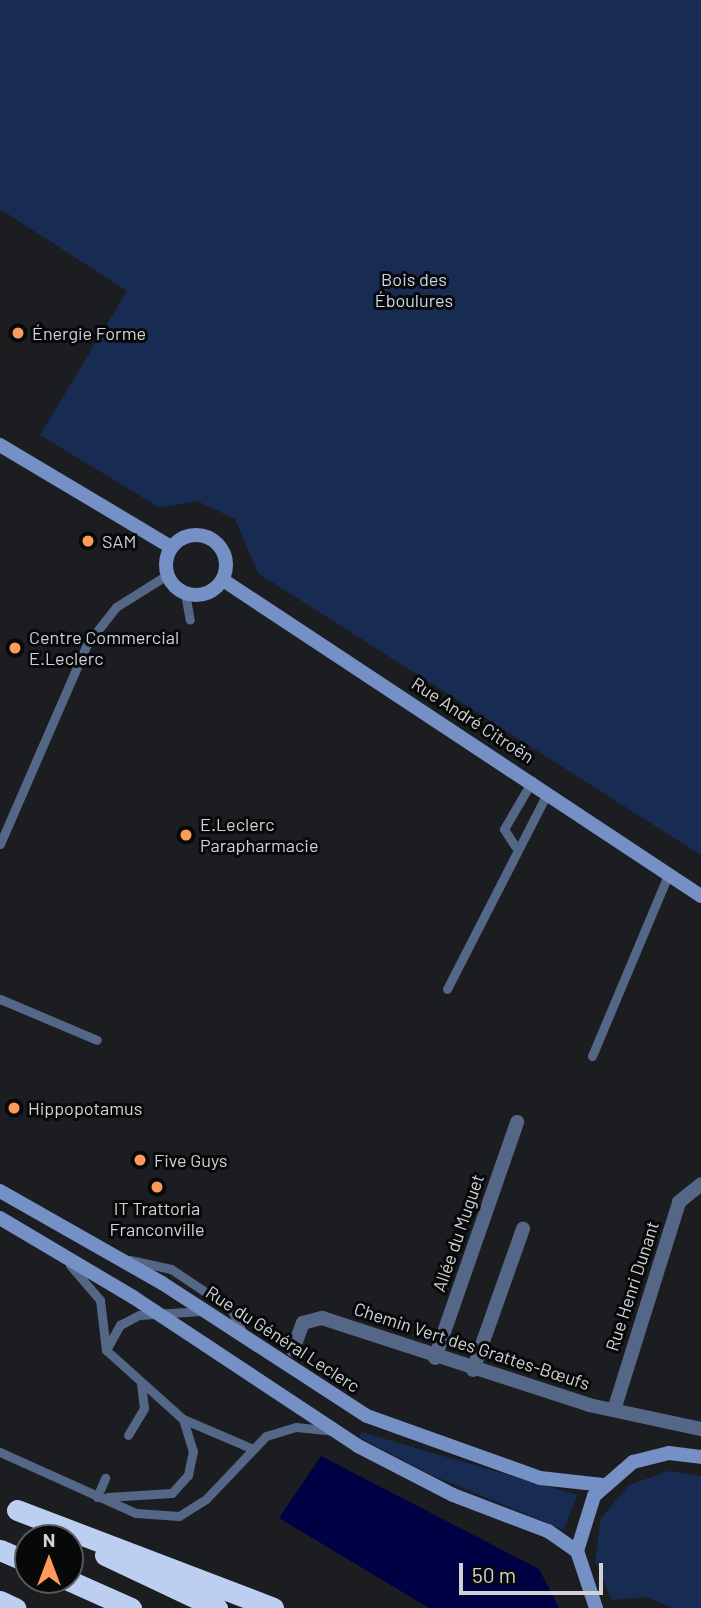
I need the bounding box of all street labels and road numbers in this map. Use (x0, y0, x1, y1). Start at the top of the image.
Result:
street label: Rue André Citroën (408, 672, 538, 768)
street label: Allée du Muguet (428, 1171, 488, 1295)
street label: Rue Henri Dunant (601, 1218, 663, 1354)
street label: Rue du Général Leclerc (202, 1281, 364, 1397)
street label: Chemin Vert des Grattes-Bœufs (351, 1298, 593, 1394)

